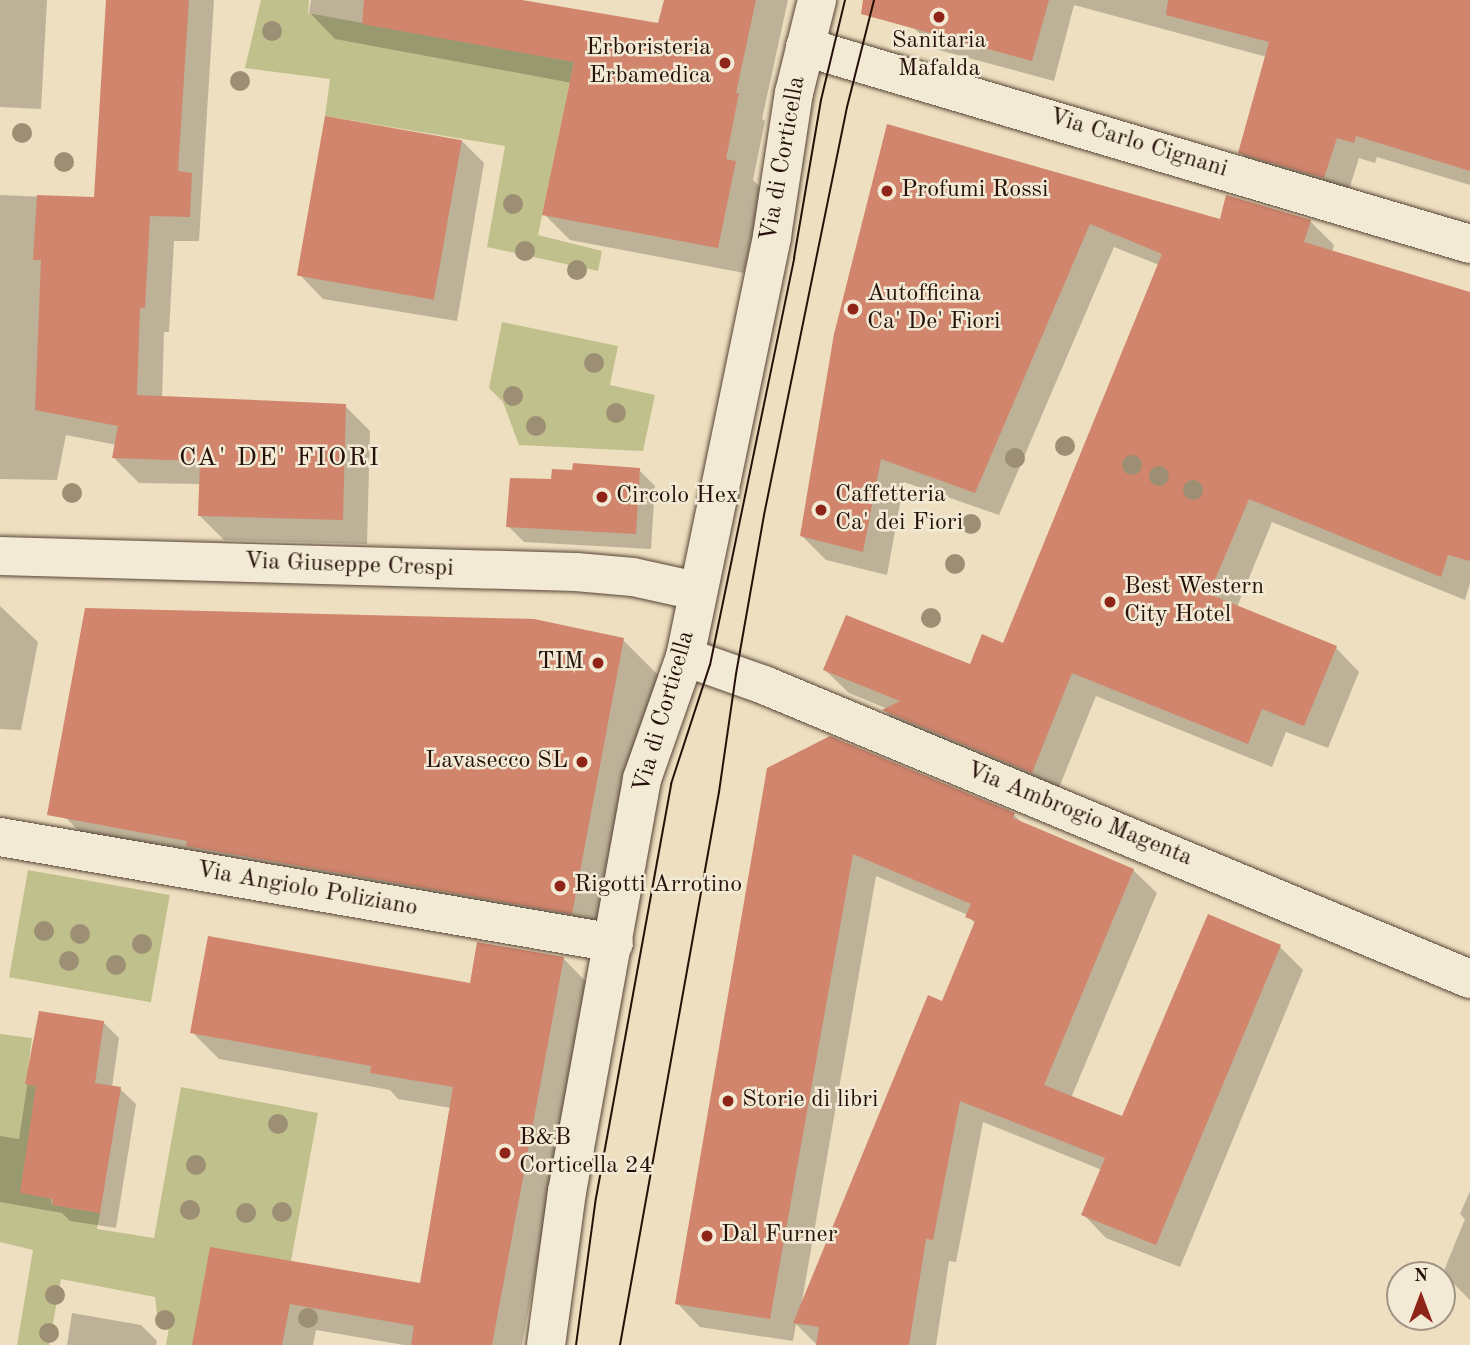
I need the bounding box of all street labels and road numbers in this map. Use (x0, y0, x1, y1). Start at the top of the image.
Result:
street label: Via di Corticella (755, 74, 813, 244)
street label: Via Carlo Cignani (1045, 103, 1231, 185)
street label: Via Giuseppe Crespi (244, 548, 454, 584)
street label: Via di Corticella (628, 628, 702, 796)
street label: Via Ambrogio Magenta (962, 756, 1196, 874)
street label: Via Angiolo Poliziano (194, 856, 420, 924)

